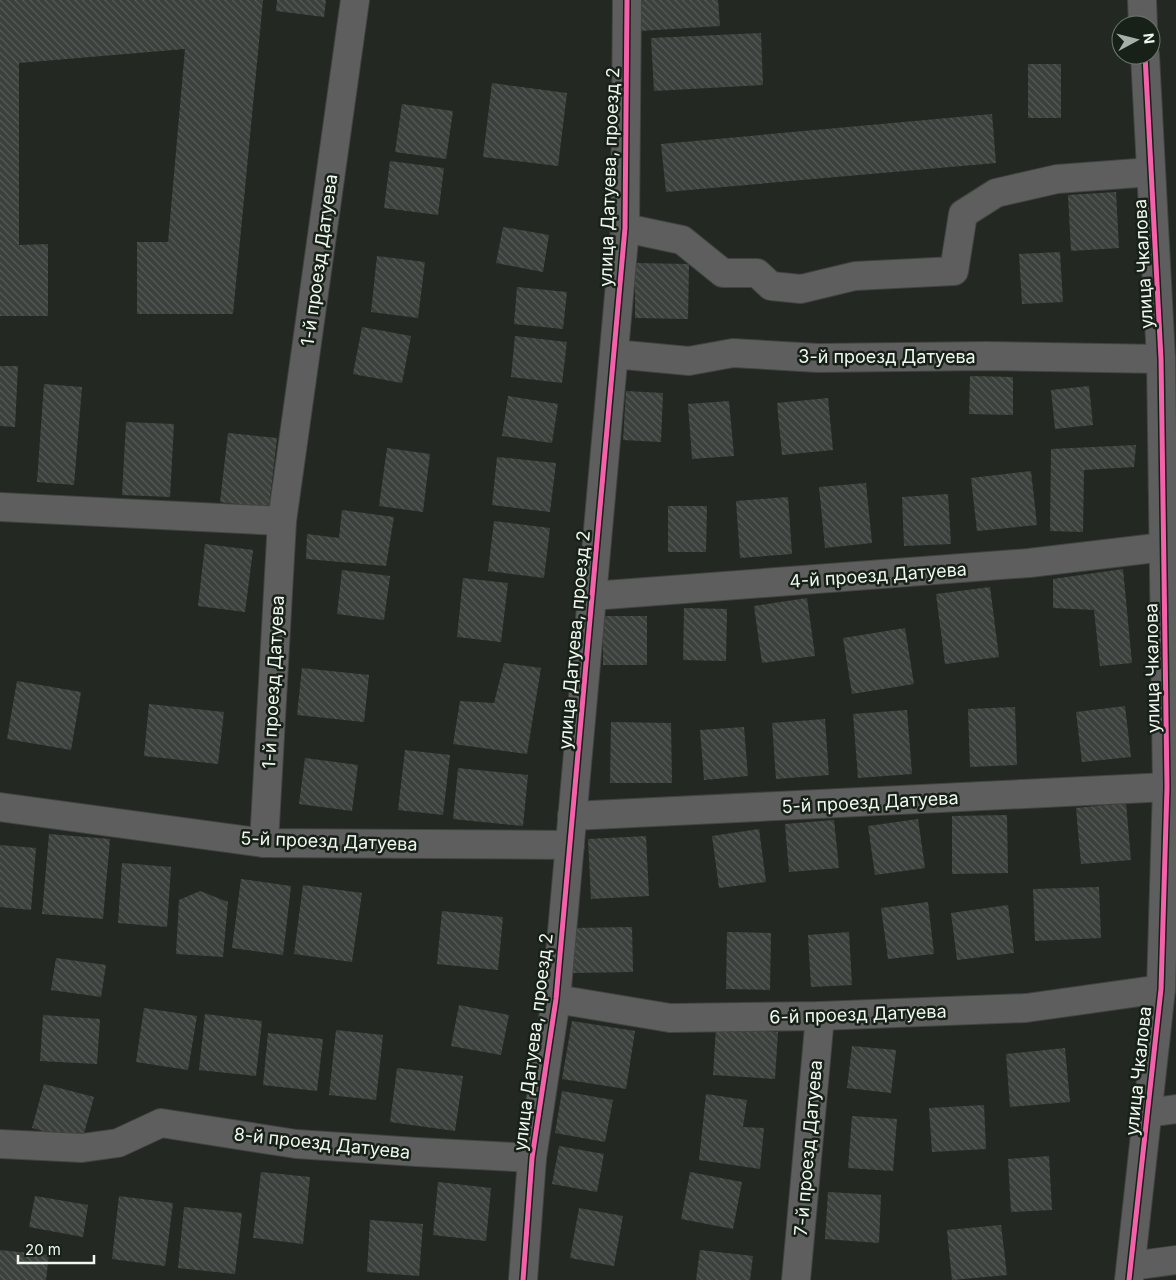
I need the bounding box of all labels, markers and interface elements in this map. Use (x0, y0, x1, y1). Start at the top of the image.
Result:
north arrow (1111, 15, 1161, 65)
text: N (1140, 32, 1158, 45)
street label: улица Датуева, проезд 2 (595, 67, 623, 287)
street label: 1-й проезд Датуева (297, 173, 341, 347)
street label: улица Чкалова (1129, 198, 1157, 330)
street label: 3-й проезд Датуева (798, 346, 976, 367)
street label: улица Датуева, проезд 2 (554, 530, 594, 750)
street label: 4-й проезд Датуева (789, 558, 967, 592)
street label: 1-й проезд Датуева (258, 595, 288, 769)
street label: улица Чкалова (1140, 603, 1164, 733)
street label: 5-й проезд Датуева (781, 787, 959, 817)
street label: 5-й проезд Датуева (240, 827, 418, 855)
street label: улица Датуева, проезд 2 (509, 932, 557, 1152)
street label: 6-й проезд Датуева (769, 1000, 947, 1028)
street label: улица Чкалова (1121, 1005, 1155, 1137)
street label: 7-й проезд Датуева (790, 1059, 826, 1237)
street label: 8-й проезд Датуева (233, 1123, 411, 1163)
scale bar (18, 1232, 94, 1264)
text: 20 m (25, 1240, 61, 1259)

